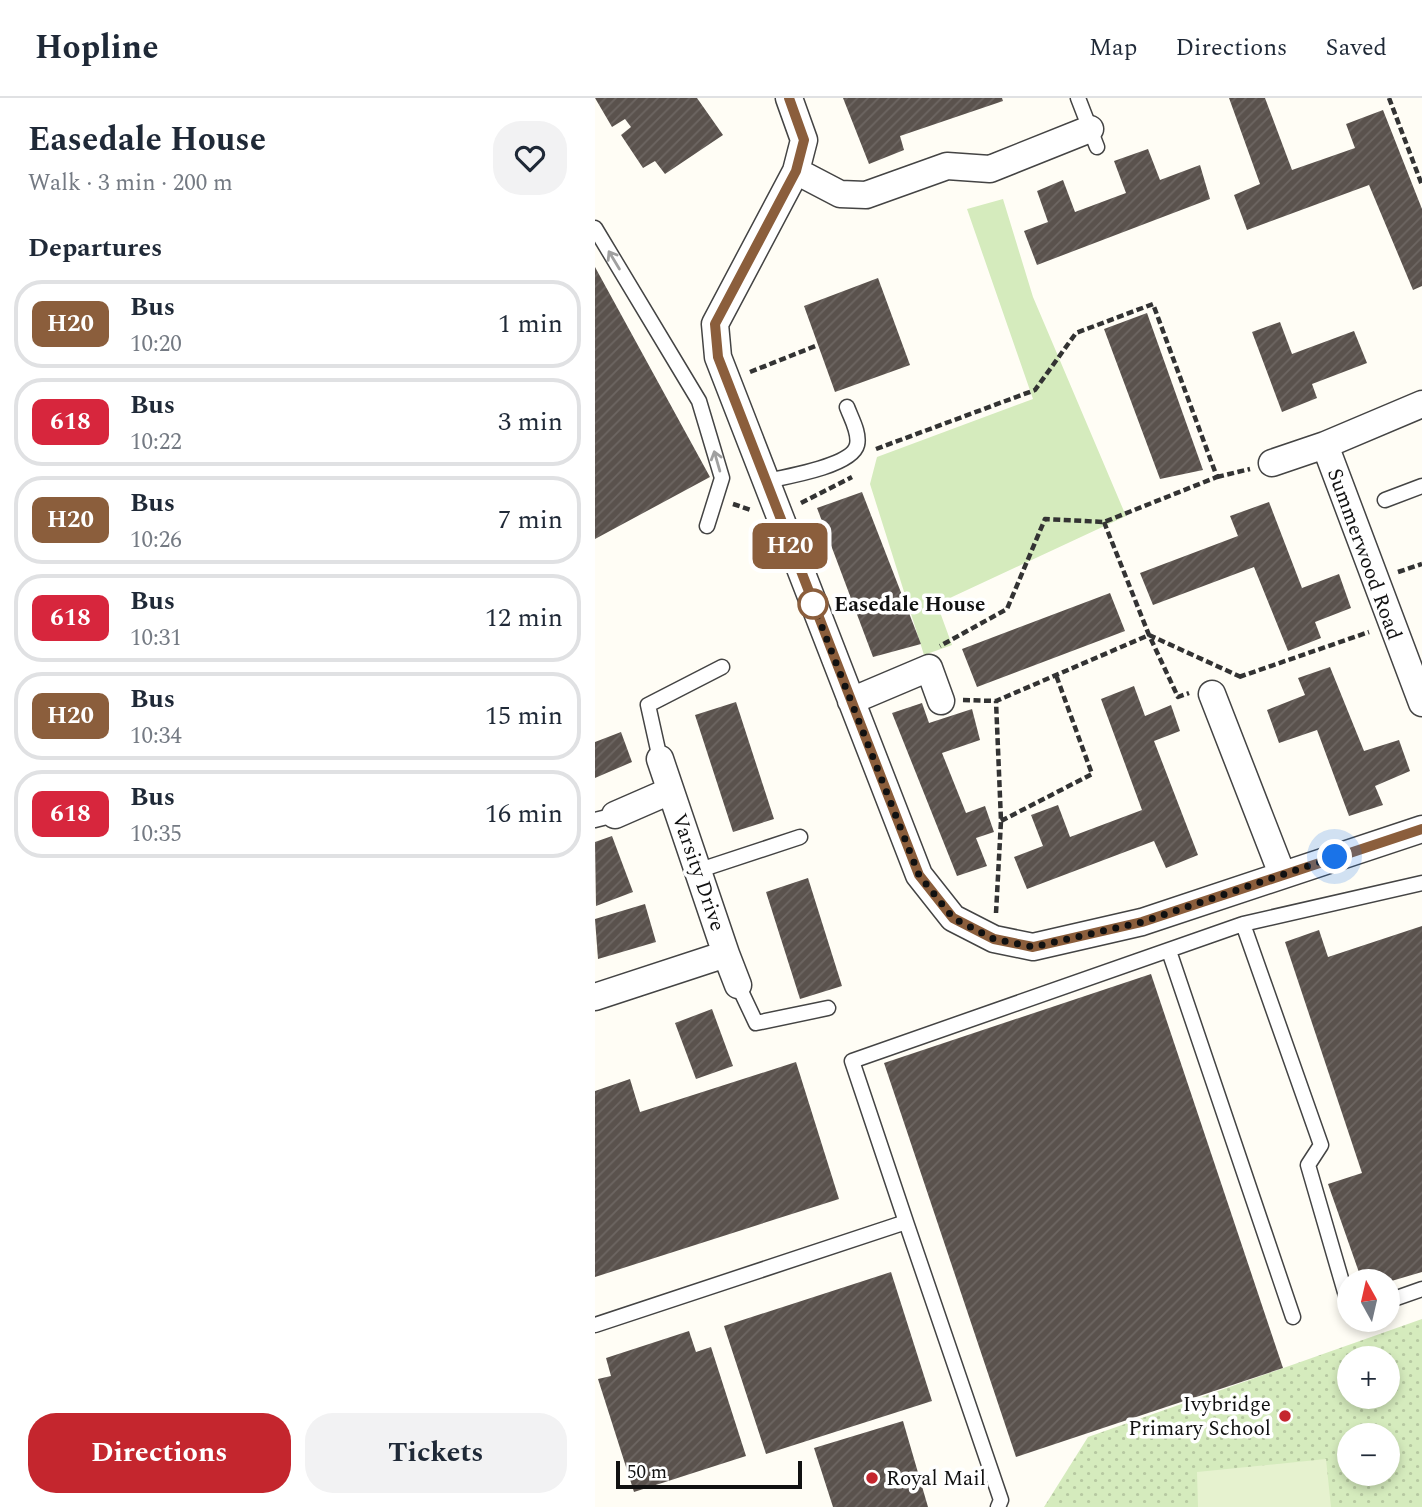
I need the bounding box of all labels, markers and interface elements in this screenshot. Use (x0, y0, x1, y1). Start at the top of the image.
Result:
text: Hopline (35, 23, 159, 73)
text: Map (1089, 30, 1137, 66)
text: Directions (1175, 30, 1287, 66)
text: Saved (1325, 30, 1387, 66)
text: Easedale House (28, 115, 266, 165)
button: heart (493, 121, 567, 195)
text: Walk · 3 min · 200 m (28, 166, 233, 201)
text: Departures (28, 228, 162, 268)
one-way arrow (607, 250, 621, 270)
text: Bus (130, 287, 175, 327)
text: 1 min (498, 304, 563, 344)
text: H20 (47, 306, 94, 342)
text: 10:20 (130, 327, 182, 362)
text: Bus (130, 385, 175, 425)
text: 3 min (498, 402, 563, 442)
text: 618 (50, 404, 91, 440)
text: 10:22 (130, 425, 182, 460)
one-way arrow (710, 450, 723, 472)
street label: Summerwood Road (1318, 464, 1410, 645)
text: Bus (130, 483, 175, 523)
text: 7 min (498, 500, 563, 540)
text: H20 (47, 502, 94, 538)
text: 10:26 (130, 523, 182, 558)
line badge: H20 (750, 523, 830, 569)
text: H20 (767, 528, 814, 564)
text: Bus (130, 581, 175, 621)
marker: Easedale House (798, 589, 828, 619)
place label: Easedale House (834, 589, 986, 621)
text: 12 min (485, 598, 563, 638)
text: 618 (50, 600, 91, 636)
text: 10:31 (130, 621, 182, 656)
text: Bus (130, 679, 175, 719)
text: 15 min (485, 696, 563, 736)
text: H20 (47, 698, 94, 734)
text: 10:34 (130, 719, 182, 754)
text: Bus (130, 777, 175, 817)
text: 16 min (485, 794, 563, 834)
text: 618 (50, 796, 91, 832)
street label: Varsity Drive (663, 809, 733, 936)
text: 10:35 (130, 817, 182, 852)
your location (1317, 839, 1352, 874)
north arrow (1337, 1269, 1400, 1332)
map controls (1337, 1269, 1400, 1486)
button: + (1337, 1346, 1400, 1409)
place label: Ivybridge Primary School (1128, 1389, 1271, 1445)
marker: Ivybridge Primary School (1277, 1408, 1293, 1424)
button: Directions (28, 1413, 291, 1493)
button: Tickets (305, 1413, 567, 1493)
button: − (1337, 1423, 1400, 1486)
scale bar (616, 1458, 801, 1490)
text: 50 m (627, 1458, 667, 1487)
place label: Royal Mail (886, 1463, 986, 1495)
marker: Royal Mail (864, 1470, 880, 1486)

